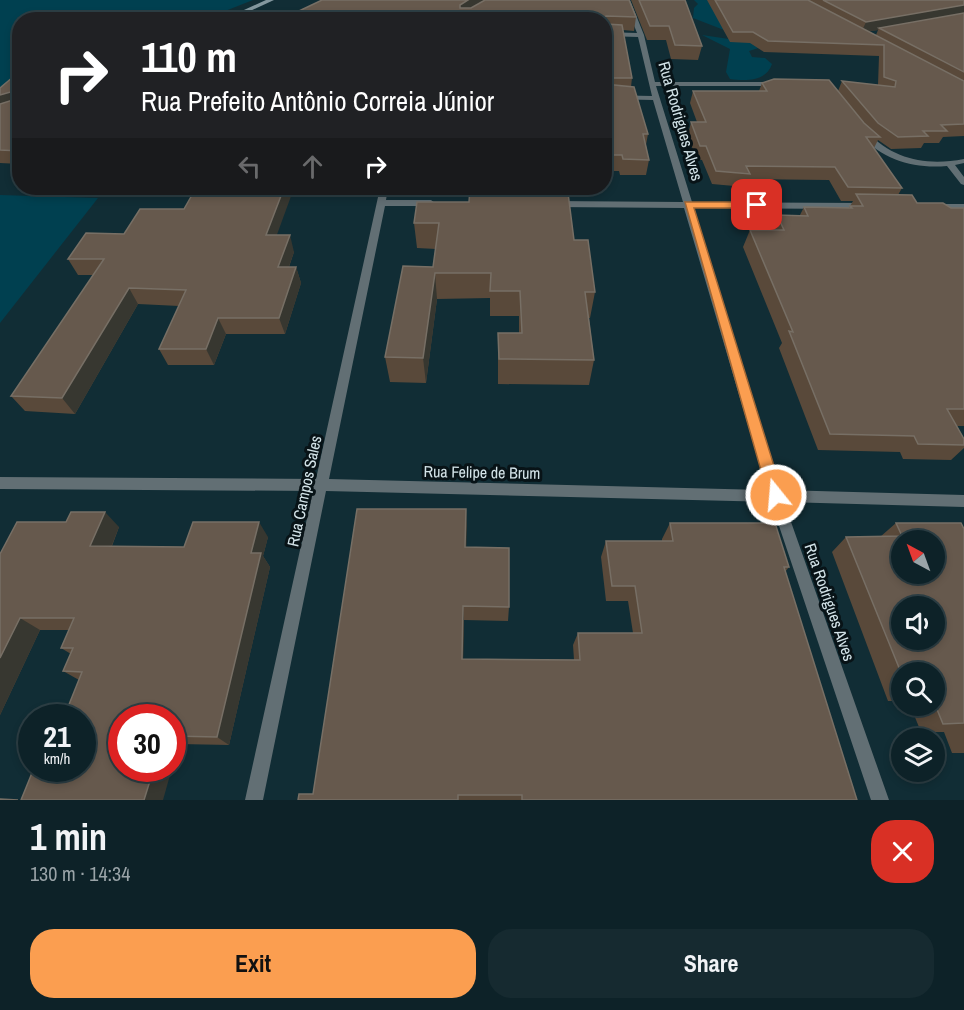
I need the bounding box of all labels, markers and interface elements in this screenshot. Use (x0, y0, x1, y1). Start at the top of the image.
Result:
text: 110 m (141, 29, 237, 85)
icon: right (42, 36, 120, 114)
street label: Rua Rodrigues Alves (653, 59, 709, 183)
text: Rua Prefeito Antônio Correia Júnior (141, 83, 494, 119)
icon: left (233, 150, 266, 183)
icon: ahead (296, 150, 329, 183)
icon: right (359, 150, 392, 183)
pin (731, 179, 782, 230)
icon: arrive (740, 188, 773, 221)
street label: Rua Campos Sales (281, 433, 327, 549)
street label: Rua Felipe de Brum (423, 460, 541, 484)
position arrow (744, 463, 808, 527)
north arrow (891, 530, 945, 584)
map controls (891, 530, 945, 782)
street label: Rua Rodrigues Alves (800, 540, 860, 664)
button: sound (891, 596, 945, 650)
button: search (891, 662, 945, 716)
speed limit sign: 30 (108, 704, 186, 782)
text: 21 (43, 716, 71, 756)
button: layers (891, 728, 945, 782)
text: km/h (44, 748, 70, 769)
text: 1 min (30, 813, 107, 861)
button: close (871, 820, 934, 883)
text: 130 m · 14:34 (30, 860, 130, 887)
button: Exit (30, 929, 476, 998)
button: Share (488, 929, 934, 998)

